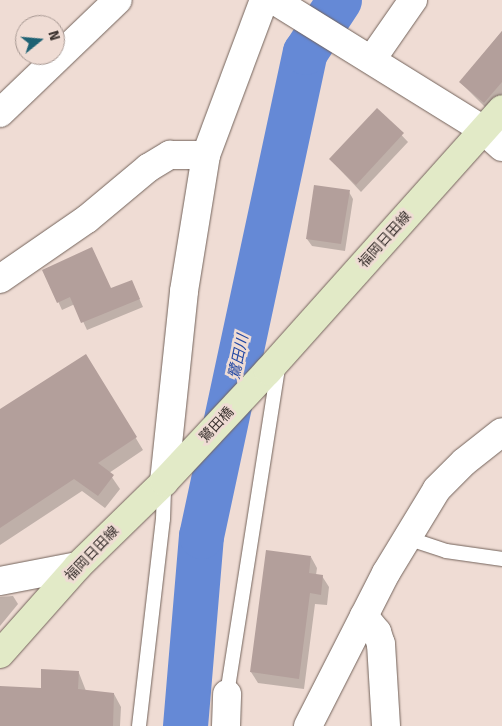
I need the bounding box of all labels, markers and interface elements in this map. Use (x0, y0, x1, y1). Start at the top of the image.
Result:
north arrow (15, 15, 65, 65)
text: N (44, 29, 63, 43)
street label: 福岡日田線 (355, 208, 415, 272)
water label: 鷺田川 (226, 333, 252, 381)
street label: 鷺田橋 (197, 404, 237, 446)
street label: 福岡日田線 (62, 523, 122, 585)

